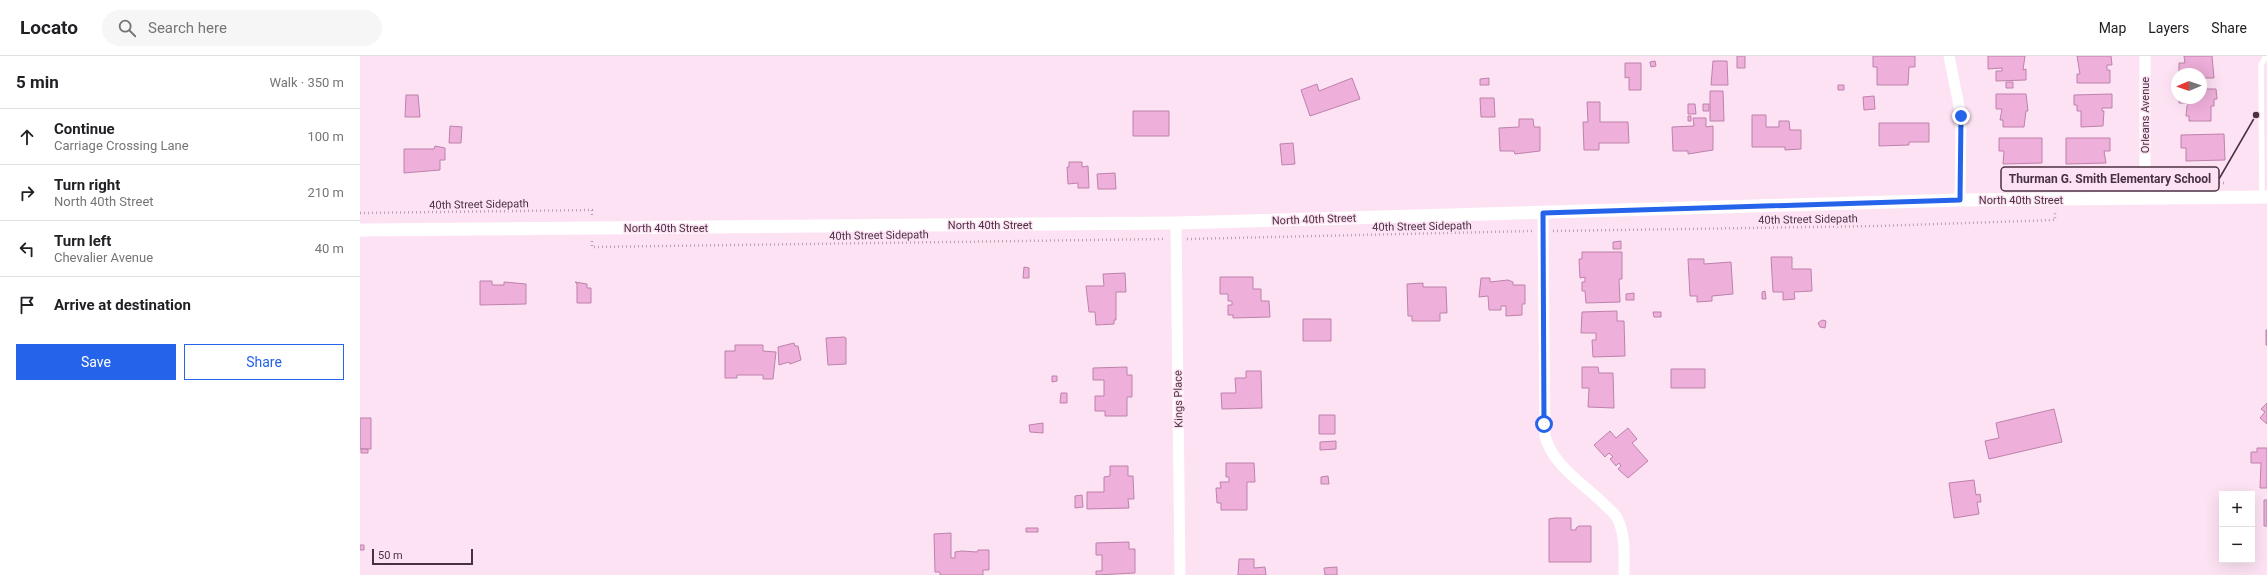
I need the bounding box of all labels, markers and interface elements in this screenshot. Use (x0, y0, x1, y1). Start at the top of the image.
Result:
search box (102, 10, 382, 46)
text: Locato (20, 16, 78, 39)
icon: search (116, 17, 138, 39)
text: Search here (148, 19, 227, 37)
text: Map (2099, 20, 2126, 36)
text: Layers (2148, 20, 2189, 36)
text: Share (2211, 20, 2247, 36)
north arrow (2171, 68, 2207, 104)
text: 5 min (16, 72, 59, 92)
text: Walk · 350 m (269, 75, 344, 90)
street label: Orleans Avenue (2139, 77, 2152, 153)
route end (1952, 107, 1970, 125)
text: Continue (54, 120, 115, 138)
icon: ahead (16, 126, 38, 148)
text: 100 m (307, 129, 344, 144)
text: Carriage Crossing Lane (54, 138, 189, 153)
callout: Thurman G. Smith Elementary School (2001, 167, 2219, 191)
text: Thurman G. Smith Elementary School (2009, 172, 2211, 186)
text: Turn right (54, 176, 120, 194)
icon: right (16, 182, 38, 204)
text: 210 m (307, 185, 344, 200)
text: North 40th Street (54, 194, 154, 209)
street label: North 40th Street (1979, 194, 2064, 207)
street label: 40th Street Sidepath (429, 197, 529, 212)
street label: North 40th Street (1272, 212, 1357, 227)
street label: 40th Street Sidepath (1758, 212, 1858, 227)
street label: North 40th Street (948, 219, 1033, 232)
street label: 40th Street Sidepath (1372, 219, 1472, 234)
street label: North 40th Street (624, 222, 709, 235)
street label: 40th Street Sidepath (829, 228, 929, 243)
text: Turn left (54, 232, 111, 250)
icon: left (16, 238, 38, 260)
text: 40 m (315, 241, 344, 256)
text: Chevalier Avenue (54, 250, 153, 265)
icon: arrive (16, 294, 38, 316)
text: Arrive at destination (54, 296, 191, 314)
button: Save (16, 344, 176, 380)
button: Share (184, 344, 344, 380)
street label: Kings Place (1171, 370, 1186, 428)
route start (1535, 415, 1553, 433)
map controls (2219, 491, 2255, 563)
button: + (2219, 491, 2255, 527)
button: − (2219, 527, 2255, 563)
scale bar (372, 547, 473, 566)
text: 50 m (378, 549, 403, 562)

